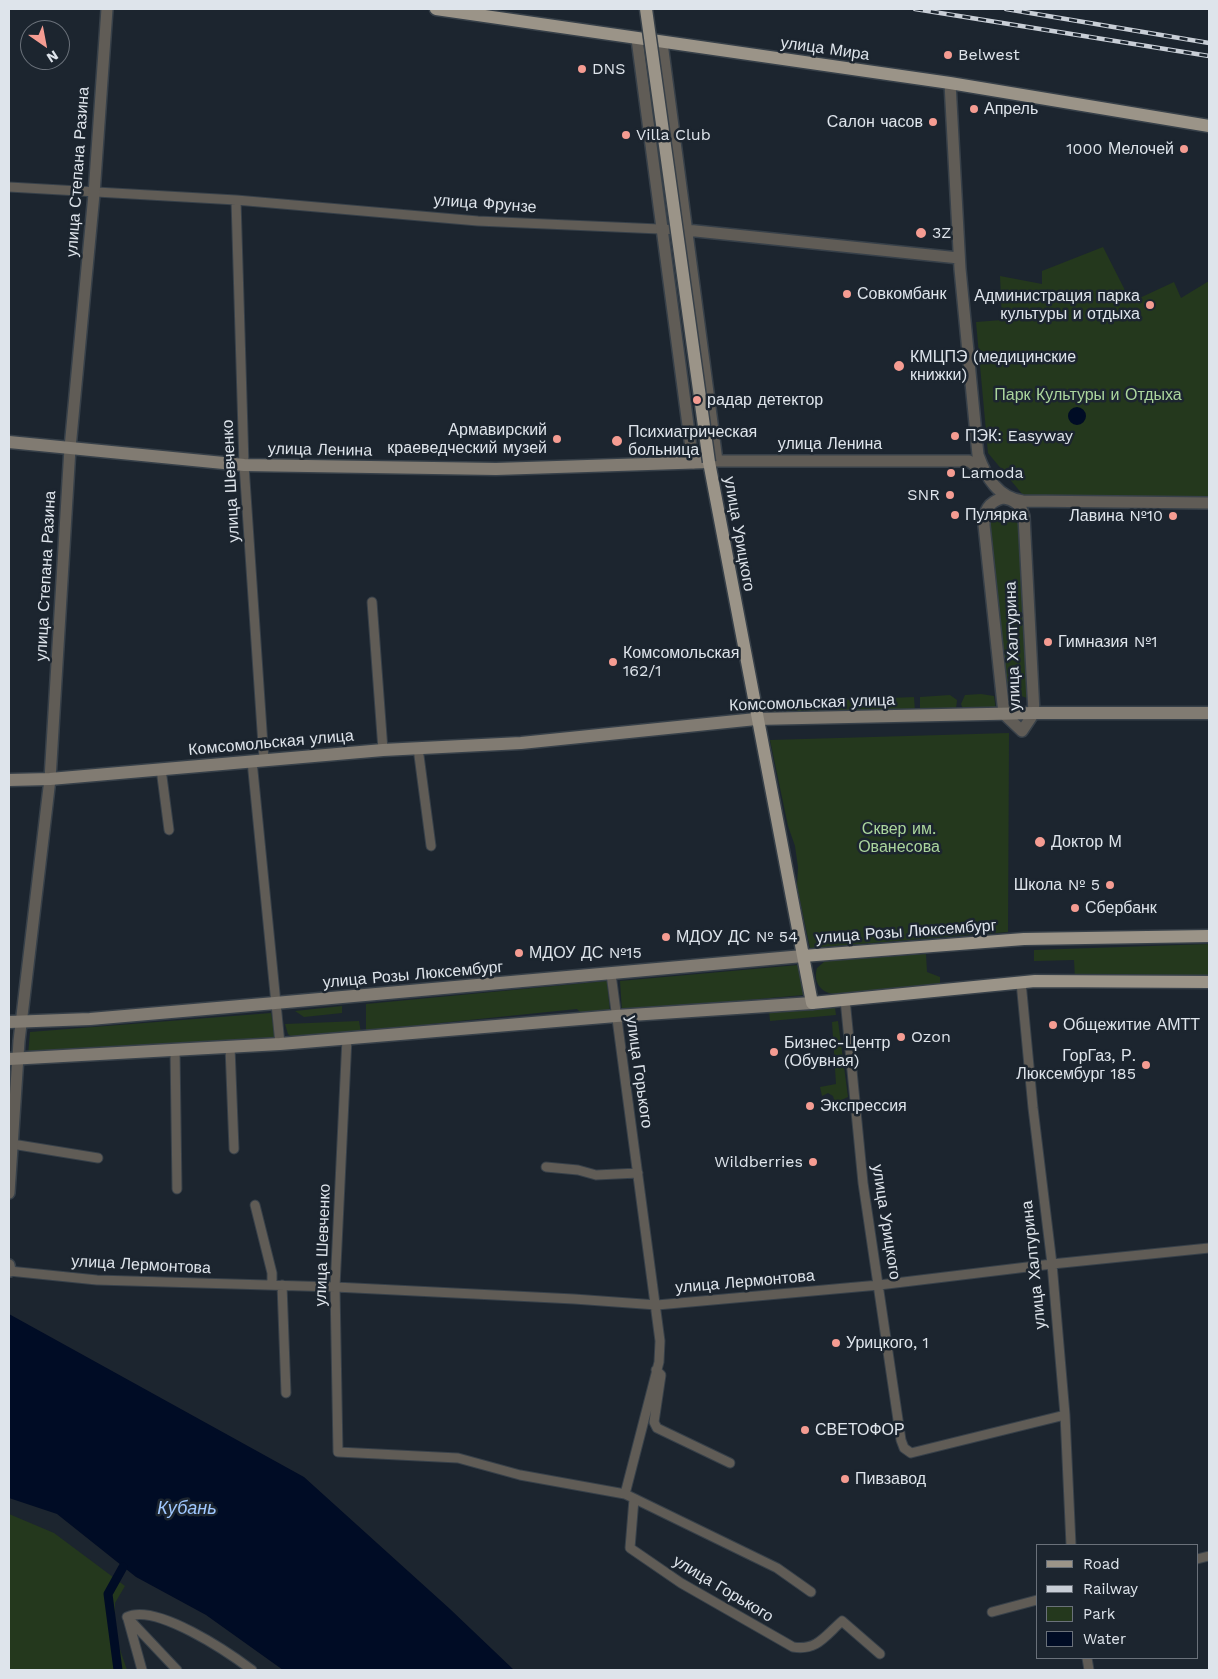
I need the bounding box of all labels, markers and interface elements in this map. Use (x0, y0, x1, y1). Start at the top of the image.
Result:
north arrow (20, 20, 70, 70)
street label: улица Мира (779, 33, 871, 65)
place label: Belwest (958, 45, 1020, 65)
text: N (44, 47, 61, 66)
marker: Belwest (942, 49, 954, 61)
place label: DNS (592, 59, 626, 79)
marker: DNS (576, 63, 588, 75)
street label: улица Степана Разина (62, 86, 94, 258)
place label: Апрель (984, 99, 1038, 119)
marker: Апрель (968, 103, 980, 115)
place label: Салон часов (827, 112, 923, 132)
marker: Салон часов (927, 116, 939, 128)
place label: Villa Club (636, 125, 711, 145)
marker: Villa Club (620, 129, 632, 141)
place label: 1000 Мелочей (1066, 139, 1174, 159)
marker: 1000 Мелочей (1178, 143, 1190, 155)
street label: улица Фрунзе (433, 191, 537, 217)
place label: 3Z (932, 223, 951, 243)
marker: 3Z (914, 226, 928, 240)
place label: Совкомбанк (857, 284, 946, 304)
place label: Администрация парка культуры и отдыха (974, 286, 1140, 324)
marker: Совкомбанк (841, 288, 853, 300)
marker: Администрация парка культуры и отдыха (1144, 299, 1156, 311)
place label: КМЦПЭ (медицинские книжки) (910, 347, 1076, 385)
marker: КМЦПЭ (медицинские книжки) (892, 359, 906, 373)
park label: Парк Культуры и Отдыха (994, 385, 1182, 405)
place label: радар детектор (707, 390, 823, 410)
marker: радар детектор (691, 394, 703, 406)
street label: улица Шевченко (218, 419, 244, 543)
place label: Армавирский краеведческий музей (387, 420, 547, 458)
place label: Психиатрическая больница (628, 422, 757, 460)
place label: ПЭК: Easyway (965, 426, 1073, 446)
marker: ПЭК: Easyway (949, 430, 961, 442)
marker: Армавирский краеведческий музей (551, 433, 563, 445)
marker: Психиатрическая больница (610, 434, 624, 448)
street label: улица Ленина (778, 434, 882, 454)
street label: улица Ленина (268, 439, 372, 461)
place label: Lamoda (961, 463, 1024, 483)
marker: Lamoda (945, 467, 957, 479)
street label: улица Урицкого (719, 475, 759, 593)
place label: SNR (907, 485, 940, 505)
marker: SNR (944, 489, 956, 501)
street label: улица Степана Разина (32, 490, 60, 662)
place label: Пулярка (965, 505, 1027, 525)
place label: Лавина №10 (1069, 506, 1163, 526)
marker: Пулярка (949, 509, 961, 521)
marker: Лавина №10 (1167, 510, 1179, 522)
street label: улица Халтурина (1001, 581, 1025, 711)
place label: Гимназия №1 (1058, 632, 1157, 652)
marker: Гимназия №1 (1042, 636, 1054, 648)
place label: Комсомольская 162/1 (623, 643, 739, 681)
marker: Комсомольская 162/1 (607, 656, 619, 668)
street label: Комсомольская улица (729, 691, 895, 715)
street label: Комсомольская улица (188, 726, 354, 760)
park label: Сквер им. Ованесова (858, 819, 940, 857)
place label: Доктор М (1051, 832, 1122, 852)
marker: Доктор М (1033, 835, 1047, 849)
place label: Школа № 5 (1014, 875, 1100, 895)
marker: Школа № 5 (1104, 879, 1116, 891)
place label: Сбербанк (1085, 898, 1157, 918)
marker: Сбербанк (1069, 902, 1081, 914)
street label: улица Розы Люксембург (815, 916, 997, 948)
place label: МДОУ ДС № 54 (676, 927, 798, 947)
marker: МДОУ ДС № 54 (660, 931, 672, 943)
place label: МДОУ ДС №15 (529, 943, 642, 963)
marker: МДОУ ДС №15 (513, 947, 525, 959)
street label: улица Розы Люксембург (322, 958, 504, 992)
street label: улица Горького (622, 1014, 656, 1130)
place label: Общежитие АМТТ (1063, 1015, 1200, 1035)
marker: Общежитие АМТТ (1047, 1019, 1059, 1031)
place label: Ozon (911, 1027, 951, 1047)
marker: Ozon (895, 1031, 907, 1043)
place label: Бизнес-Центр (Обувная) (784, 1033, 890, 1071)
marker: Бизнес-Центр (Обувная) (768, 1046, 780, 1058)
place label: ГорГаз, Р. Люксембург 185 (1016, 1046, 1136, 1084)
marker: ГорГаз, Р. Люксембург 185 (1140, 1059, 1152, 1071)
place label: Экспрессия (820, 1096, 907, 1116)
marker: Экспрессия (804, 1100, 816, 1112)
place label: Wildberries (714, 1152, 803, 1172)
marker: Wildberries (807, 1156, 819, 1168)
street label: улица Урицкого (867, 1163, 905, 1281)
street label: улица Шевченко (311, 1183, 335, 1307)
street label: улица Халтурина (1018, 1200, 1050, 1330)
street label: улица Лермонтова (71, 1252, 211, 1278)
street label: улица Лермонтова (675, 1266, 815, 1298)
place label: Урицкого, 1 (846, 1333, 929, 1353)
marker: Урицкого, 1 (830, 1337, 842, 1349)
place label: СВЕТОФОР (815, 1420, 905, 1440)
marker: СВЕТОФОР (799, 1424, 811, 1436)
place label: Пивзавод (855, 1469, 926, 1489)
marker: Пивзавод (839, 1473, 851, 1485)
water label: Кубань (157, 1498, 217, 1520)
legend (1036, 1544, 1198, 1659)
street label: улица Горького (669, 1552, 777, 1626)
text: Road (1083, 1555, 1120, 1573)
text: Railway (1083, 1580, 1138, 1598)
text: Park (1083, 1605, 1115, 1623)
text: Water (1083, 1630, 1126, 1648)

